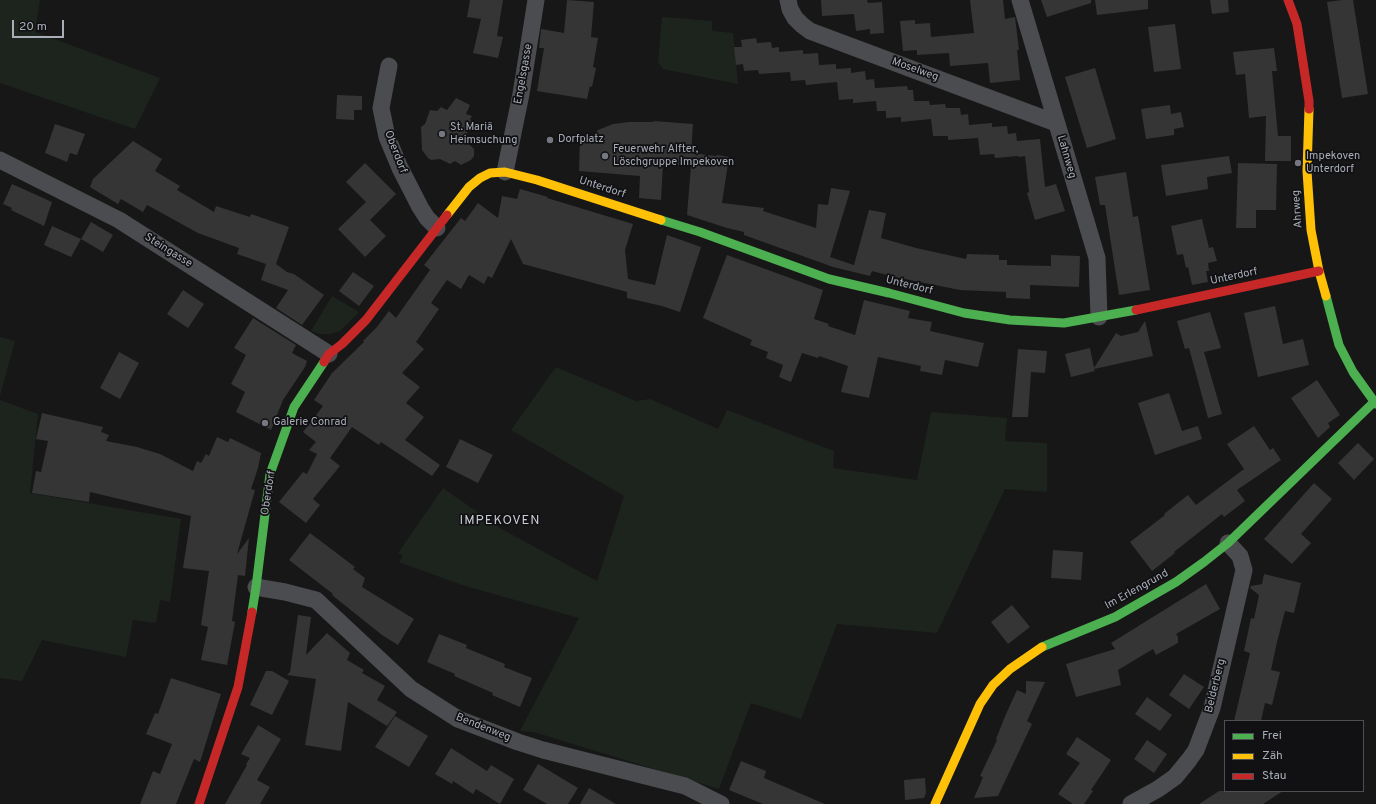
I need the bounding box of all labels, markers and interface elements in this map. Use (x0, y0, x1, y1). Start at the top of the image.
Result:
scale bar (14, 12, 66, 38)
text: 20 m (19, 19, 47, 35)
street label: Engelsgasse (512, 43, 536, 105)
street label: Moselweg (890, 55, 940, 85)
place label: St. Mariä Heimsuchung (450, 121, 517, 147)
street label: Oberdorf (381, 129, 409, 175)
marker: St. Mariä Heimsuchung (437, 129, 447, 139)
place label: Dorfplatz (558, 133, 604, 147)
street label: Lahnweg (1054, 134, 1078, 180)
marker: Dorfplatz (545, 135, 555, 145)
place label: Feuerwehr Alfter, Löschgruppe Impekoven (613, 143, 734, 169)
place label: Impekoven Unterdorf (1306, 150, 1360, 176)
marker: Feuerwehr Alfter, Löschgruppe Impekoven (600, 151, 610, 161)
marker: Impekoven Unterdorf (1293, 158, 1303, 168)
street label: Unterdorf (577, 174, 627, 202)
street label: Ahrweg (1290, 190, 1306, 228)
street label: Steingasse (142, 231, 194, 271)
street label: Unterdorf (1209, 266, 1259, 288)
street label: Unterdorf (884, 274, 934, 298)
place label: Galerie Conrad (273, 416, 347, 430)
marker: Galerie Conrad (260, 418, 270, 428)
street label: Oberdorf (259, 470, 279, 516)
district label: IMPEKOVEN (460, 513, 540, 529)
street label: Im Erlengrund (1103, 567, 1171, 613)
street label: Belderberg (1203, 658, 1229, 714)
street label: Bendenweg (454, 711, 512, 745)
legend (1224, 720, 1364, 792)
text: Frei (1262, 728, 1282, 744)
text: Zäh (1262, 748, 1283, 764)
text: Stau (1262, 768, 1287, 784)

